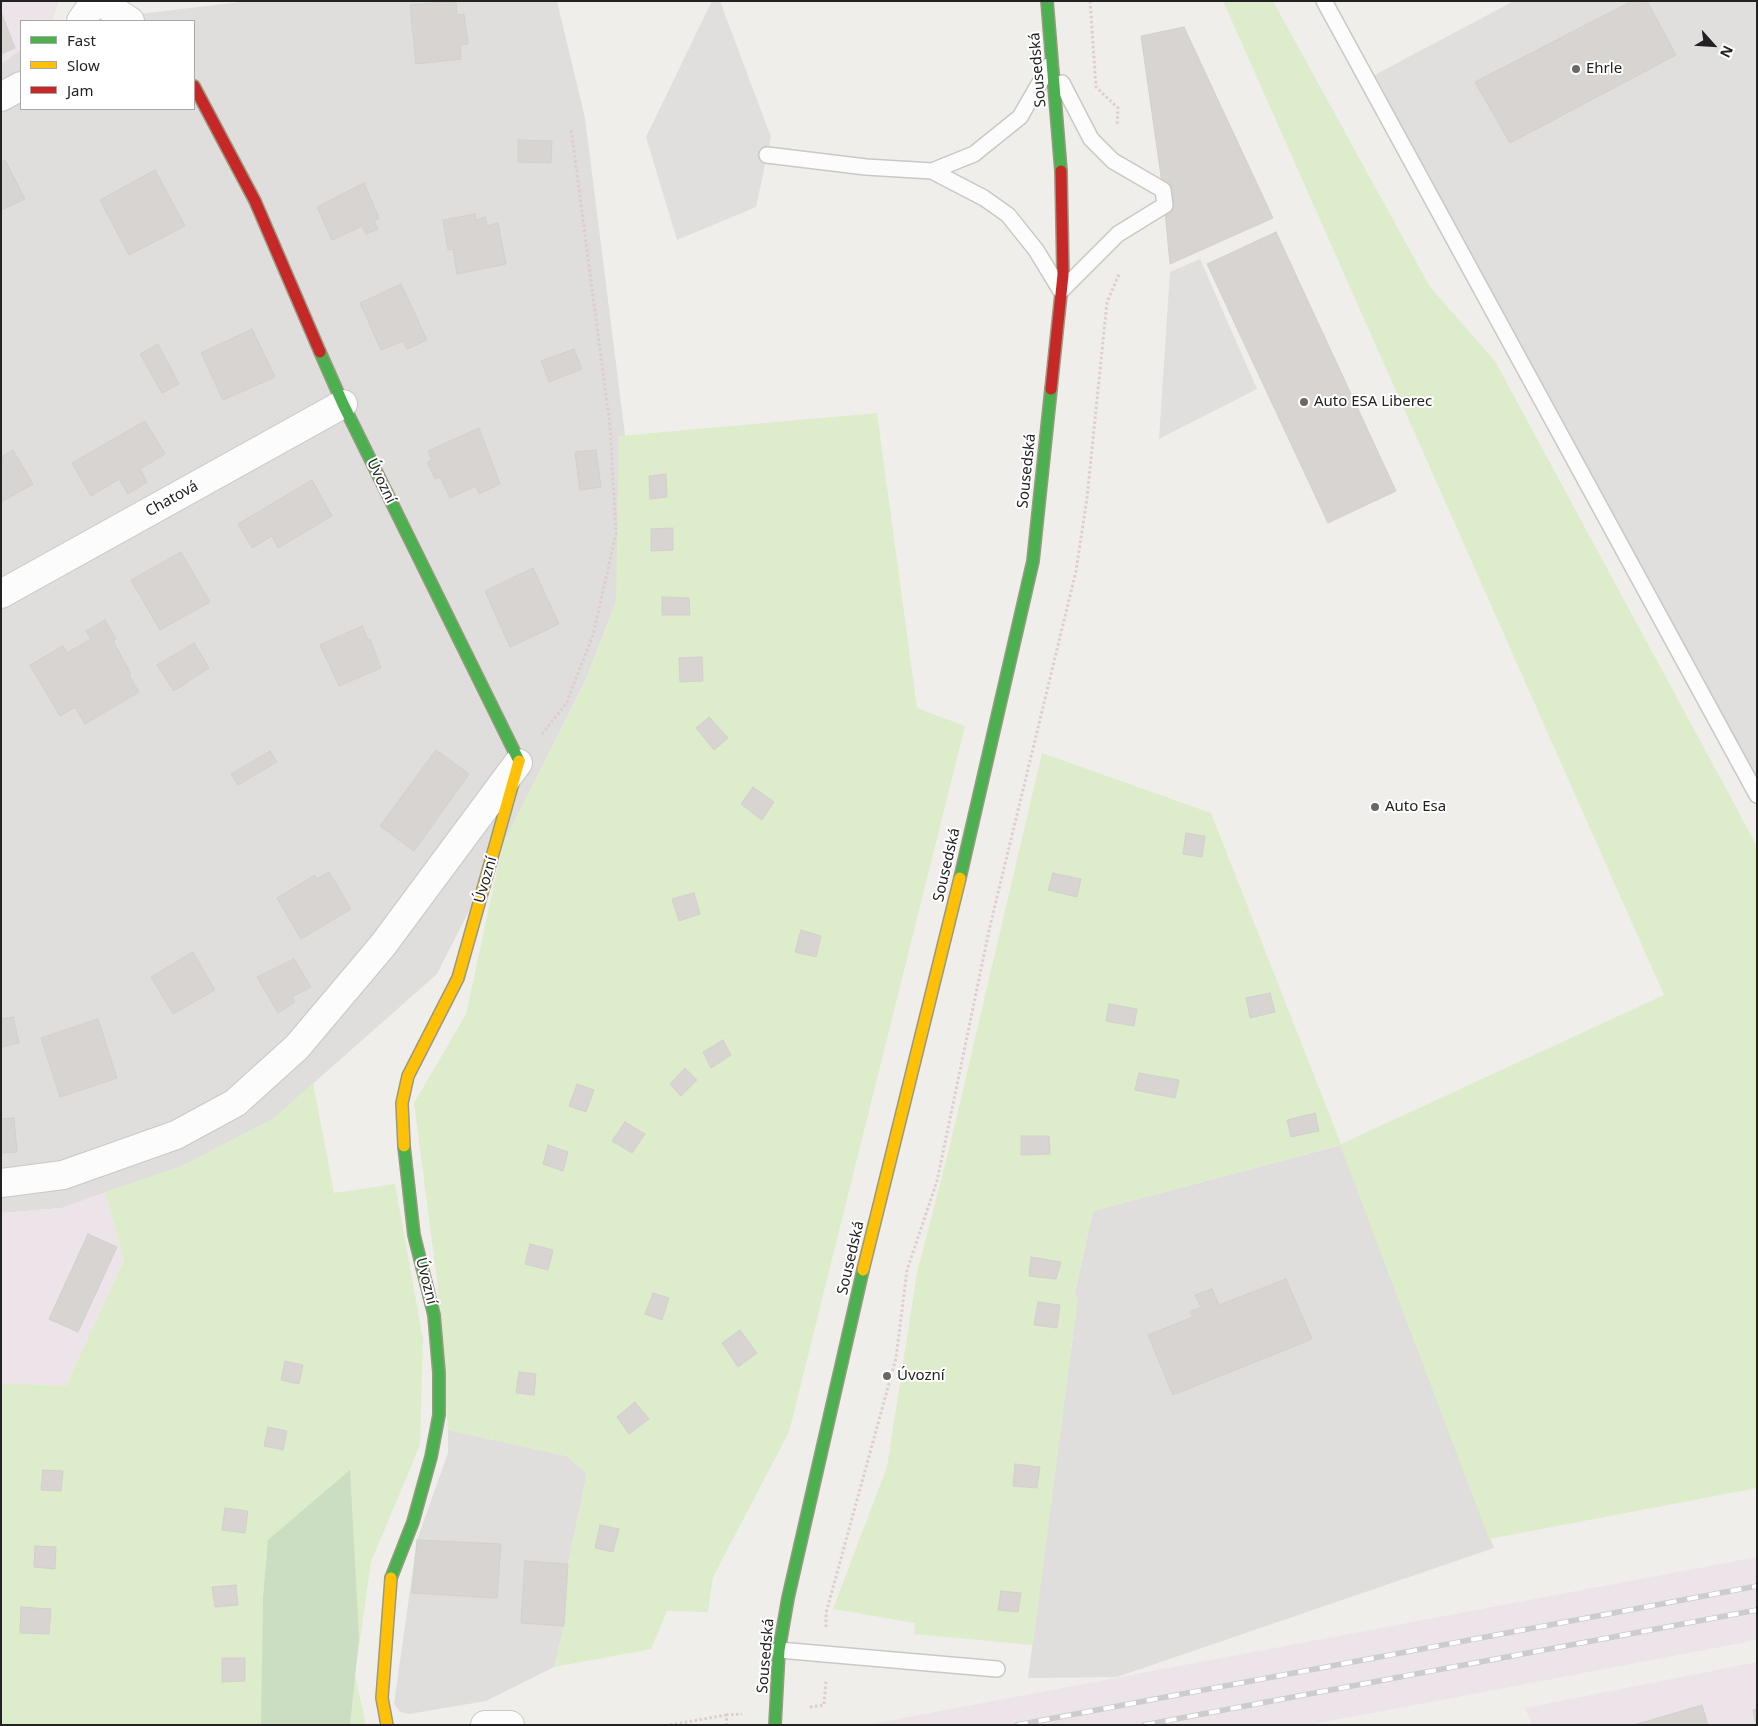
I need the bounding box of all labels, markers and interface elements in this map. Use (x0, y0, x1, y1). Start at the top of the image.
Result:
legend (20, 20, 195, 110)
north arrow (1688, 20, 1738, 70)
text: Fast (67, 30, 96, 50)
street label: Sousedská (1026, 32, 1050, 108)
text: N (1716, 43, 1738, 61)
text: Slow (67, 55, 100, 75)
place label: Ehrle (1586, 60, 1622, 78)
marker: Ehrle (1570, 63, 1582, 75)
text: Jam (67, 80, 94, 100)
place label: Auto ESA Liberec (1314, 393, 1432, 411)
marker: Auto ESA Liberec (1298, 396, 1310, 408)
street label: Sousedská (1014, 433, 1040, 509)
street label: Úvozní (362, 456, 400, 506)
street label: Chatová (143, 477, 201, 521)
place label: Auto Esa (1385, 798, 1446, 816)
marker: Auto Esa (1369, 801, 1381, 813)
street label: Sousedská (930, 826, 964, 904)
street label: Úvozní (471, 855, 501, 905)
street label: Sousedská (834, 1219, 868, 1297)
street label: Úvozní (411, 1256, 441, 1306)
place label: Úvozní (897, 1367, 945, 1385)
marker: Úvozní (881, 1370, 893, 1382)
street label: Sousedská (754, 1618, 778, 1694)

